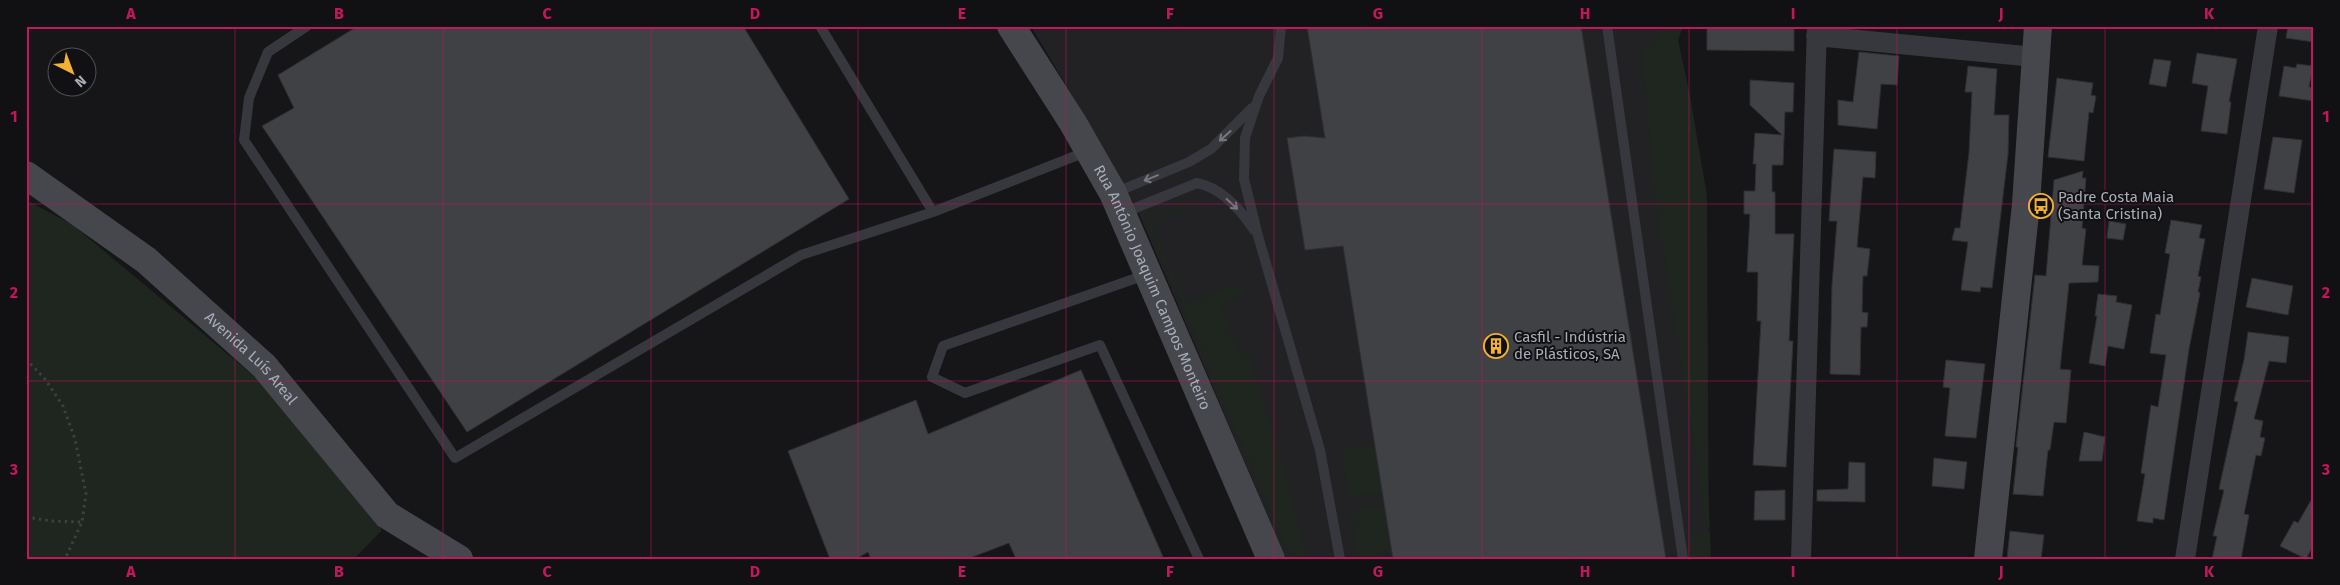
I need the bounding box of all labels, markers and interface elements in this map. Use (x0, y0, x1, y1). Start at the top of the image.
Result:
text: A (125, 4, 136, 23)
text: B (334, 4, 344, 23)
text: C (542, 4, 552, 23)
text: D (750, 4, 760, 23)
text: E (958, 4, 966, 23)
text: F (1166, 4, 1174, 23)
text: G (1373, 4, 1383, 23)
text: H (1580, 4, 1590, 23)
text: I (1791, 4, 1795, 23)
text: J (1997, 4, 2004, 23)
text: K (2204, 4, 2215, 23)
north arrow (48, 48, 98, 98)
text: N (71, 72, 90, 91)
text: 1 (10, 107, 18, 126)
text: 1 (2322, 107, 2330, 126)
one-way arrow (1219, 130, 1232, 142)
street label: Rua António Joaquim Campos Monteiro (1090, 162, 1215, 413)
one-way arrow (1144, 173, 1159, 183)
place label: Padre Costa Maia (Santa Cristina) (2058, 188, 2174, 223)
bus stop icon: Padre Costa Maia (Santa Cristina) (2028, 193, 2054, 219)
one-way arrow (1226, 198, 1239, 210)
text: 2 (10, 283, 18, 302)
text: 2 (2322, 283, 2330, 302)
street label: Avenida Luís Areal (201, 308, 301, 409)
place label: Casfil - Indústria de Plásticos, SA (1514, 328, 1626, 363)
building icon: Casfil - Indústria de Plásticos, SA (1483, 333, 1509, 359)
text: 3 (9, 460, 18, 479)
text: 3 (2321, 460, 2330, 479)
text: A (125, 562, 136, 581)
text: B (334, 562, 344, 581)
text: C (542, 562, 552, 581)
text: D (750, 562, 760, 581)
text: E (958, 562, 966, 581)
text: F (1166, 562, 1174, 581)
text: G (1373, 562, 1383, 581)
text: H (1580, 562, 1590, 581)
text: I (1791, 562, 1795, 581)
text: J (1997, 562, 2004, 581)
text: K (2204, 562, 2215, 581)

